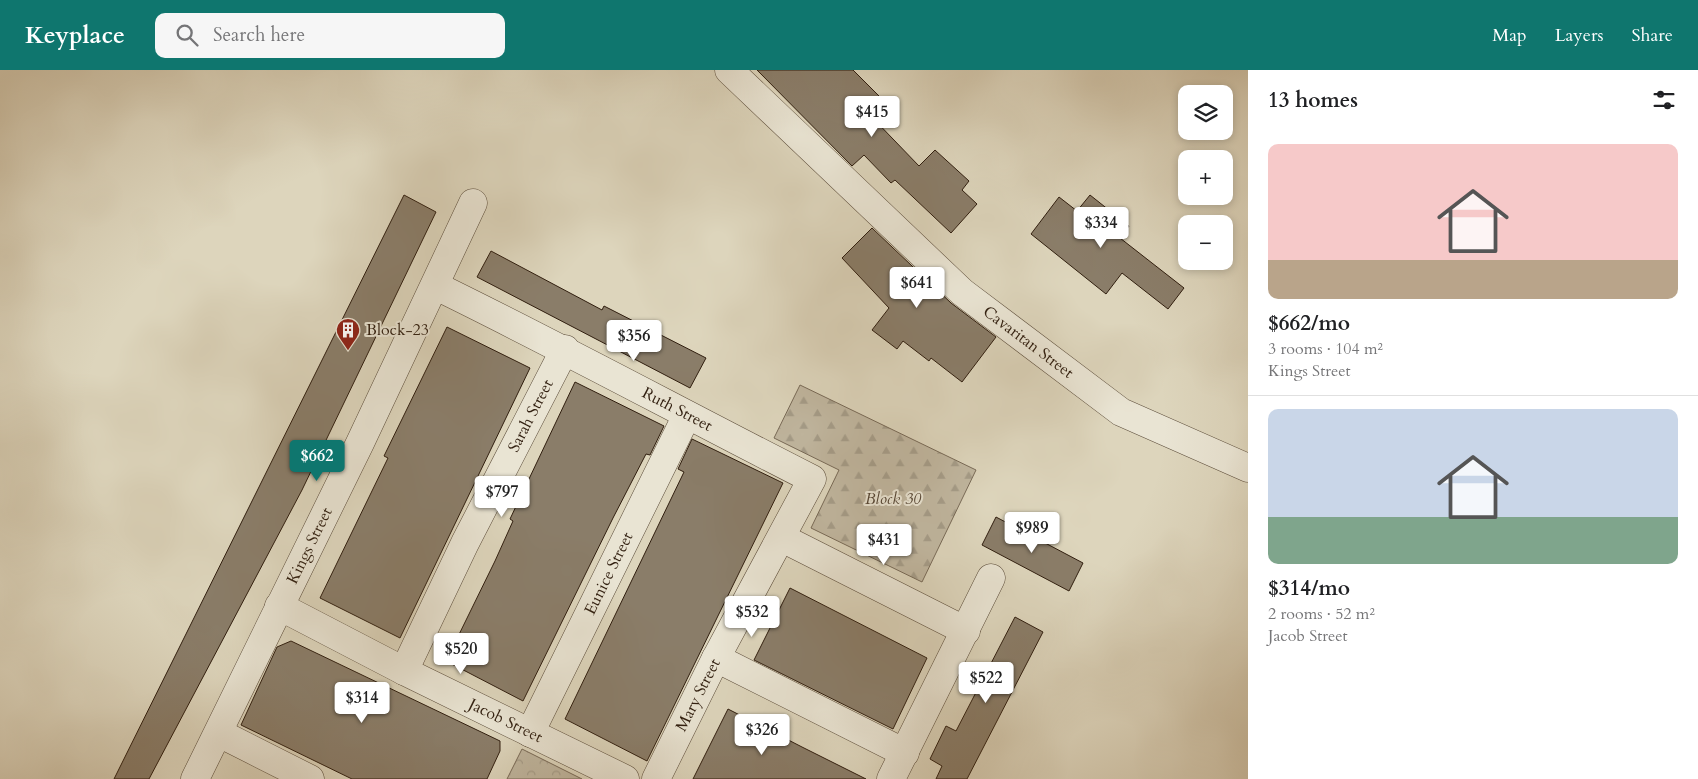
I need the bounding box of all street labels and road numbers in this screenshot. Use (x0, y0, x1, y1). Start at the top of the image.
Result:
street label: Cavaritan Street (978, 301, 1078, 384)
street label: Sarah Street (503, 375, 559, 456)
street label: Ruth Street (638, 382, 716, 437)
street label: Kings Street (282, 504, 338, 588)
street label: Eunice Street (579, 528, 639, 618)
street label: Mary Street (670, 655, 726, 735)
street label: Jacob Street (463, 692, 546, 748)

